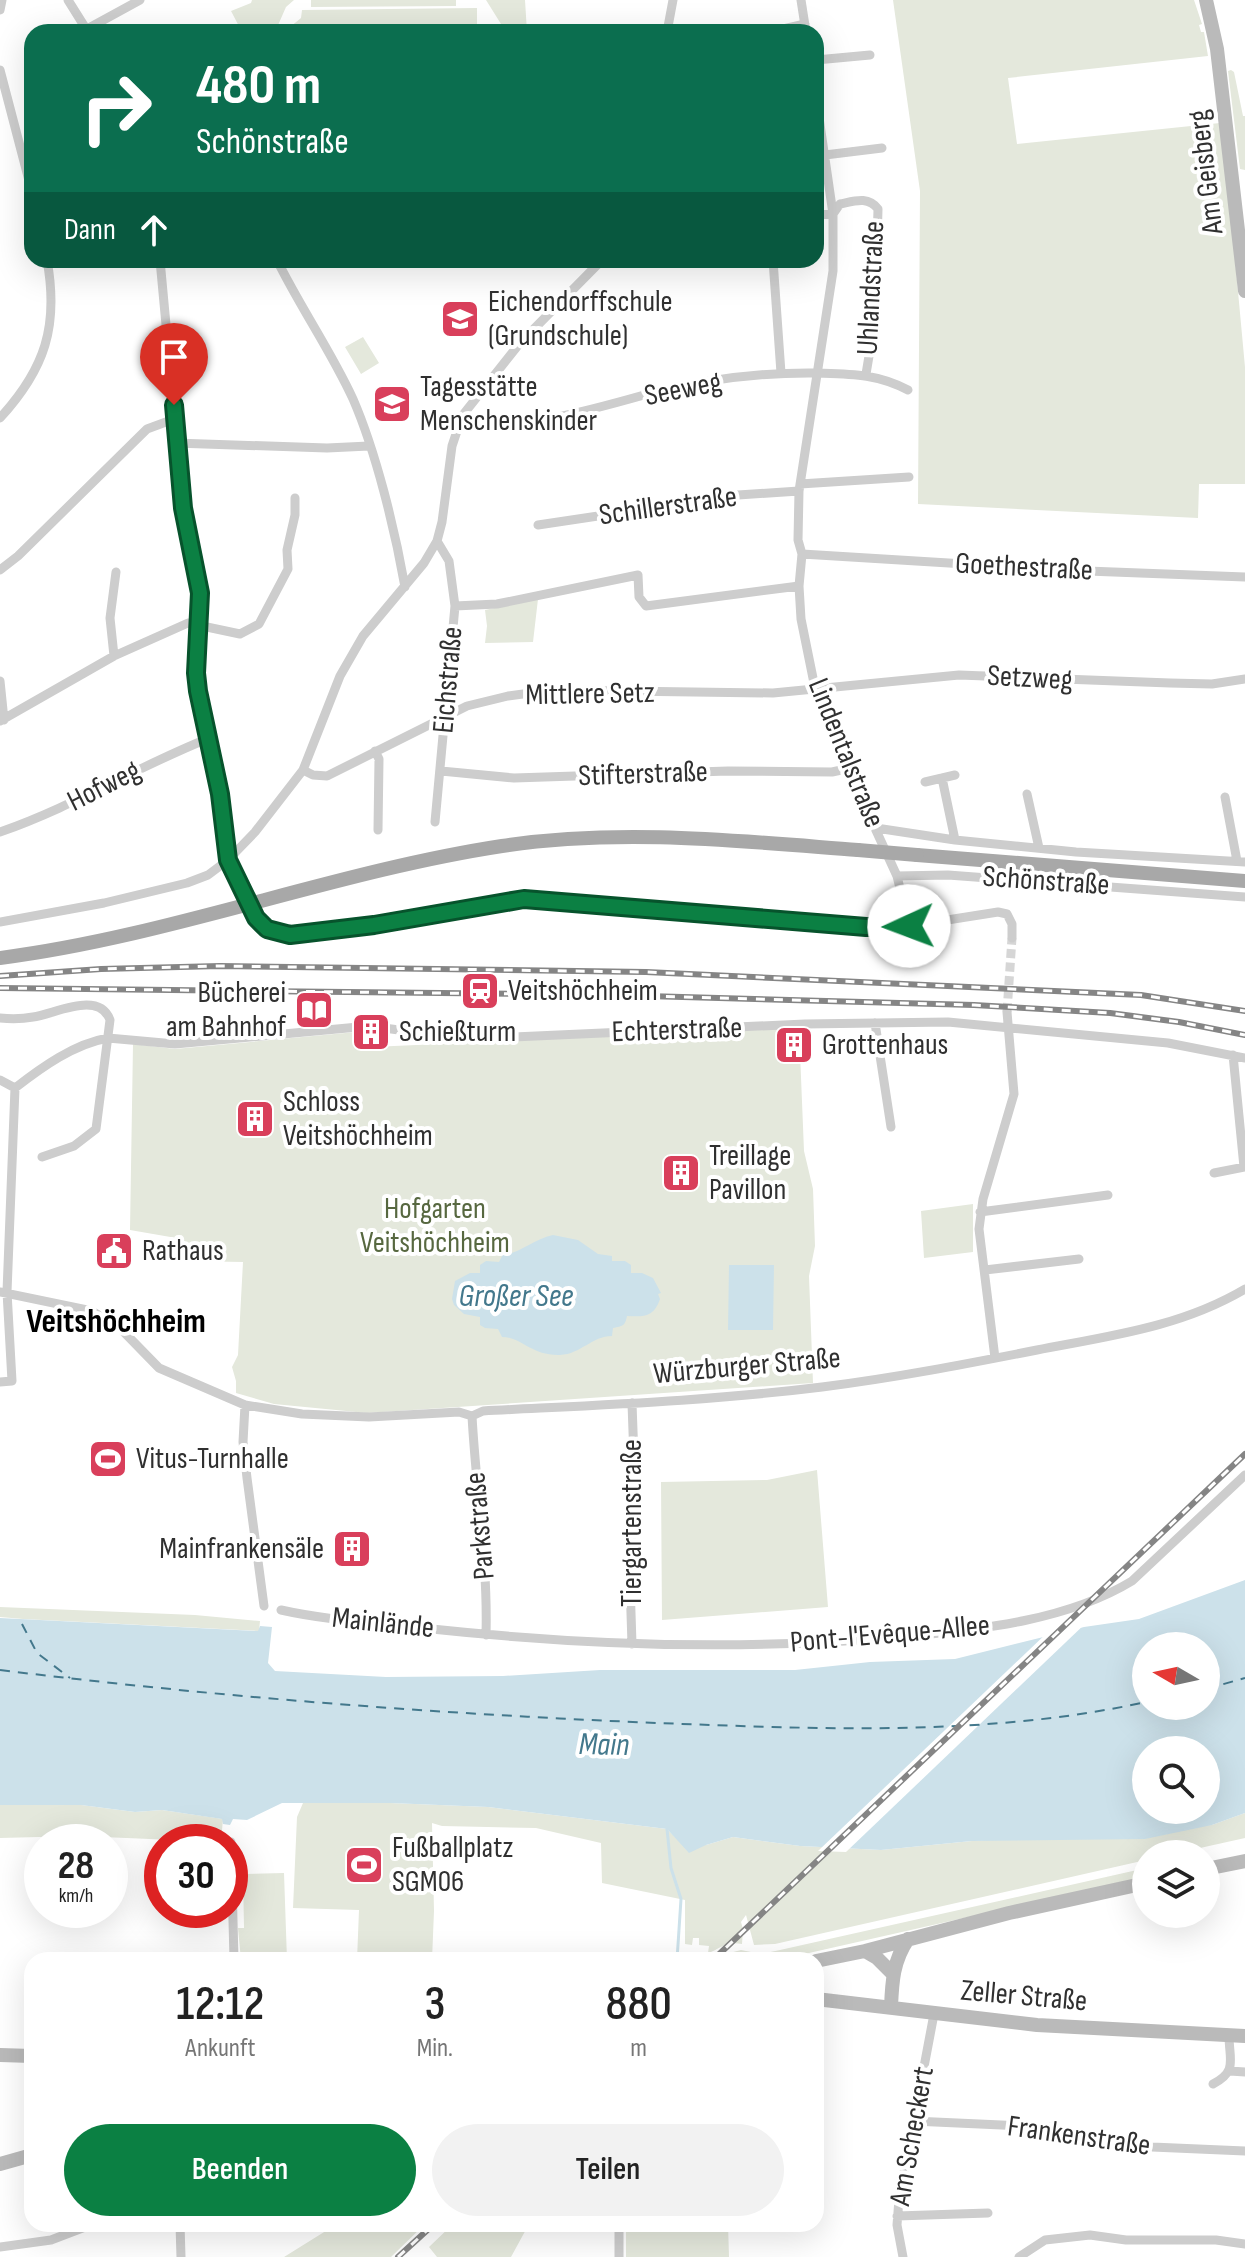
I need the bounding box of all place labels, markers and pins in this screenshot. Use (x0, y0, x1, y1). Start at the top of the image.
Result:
place label: Eichendorffschule (Grundschule) (488, 284, 673, 354)
school or university icon: Eichendorffschule (Grundschule) (439, 298, 481, 340)
pin (140, 323, 208, 405)
place label: Tagesstätte Menschenskinder (420, 369, 597, 439)
school or university icon: Tagesstätte Menschenskinder (371, 383, 413, 425)
station icon: Veitshöchheim (459, 970, 501, 1012)
place label: Veitshöchheim (508, 973, 658, 1009)
place label: Bücherei am Bahnhof (166, 975, 286, 1045)
library icon: Bücherei am Bahnhof (293, 989, 335, 1031)
building icon: Schießturm (350, 1011, 392, 1053)
place label: Schießturm (399, 1014, 516, 1050)
building icon: Grottenhaus (773, 1024, 815, 1066)
place label: Grottenhaus (822, 1027, 948, 1063)
place label: Schloss Veitshöchheim (283, 1084, 433, 1154)
building icon: Schloss Veitshöchheim (234, 1098, 276, 1140)
place label: Treillage Pavillon (709, 1138, 791, 1208)
building icon: Treillage Pavillon (660, 1152, 702, 1194)
public building icon: Rathaus (93, 1230, 135, 1272)
place label: Rathaus (142, 1233, 224, 1269)
sports icon: Vitus-Turnhalle (87, 1438, 129, 1480)
place label: Vitus-Turnhalle (136, 1441, 289, 1477)
building icon: Mainfrankensäle (331, 1528, 373, 1570)
place label: Mainfrankensäle (159, 1531, 324, 1567)
place label: Fußballplatz SGM06 (392, 1830, 514, 1900)
sports icon: Fußballplatz SGM06 (343, 1844, 385, 1886)

